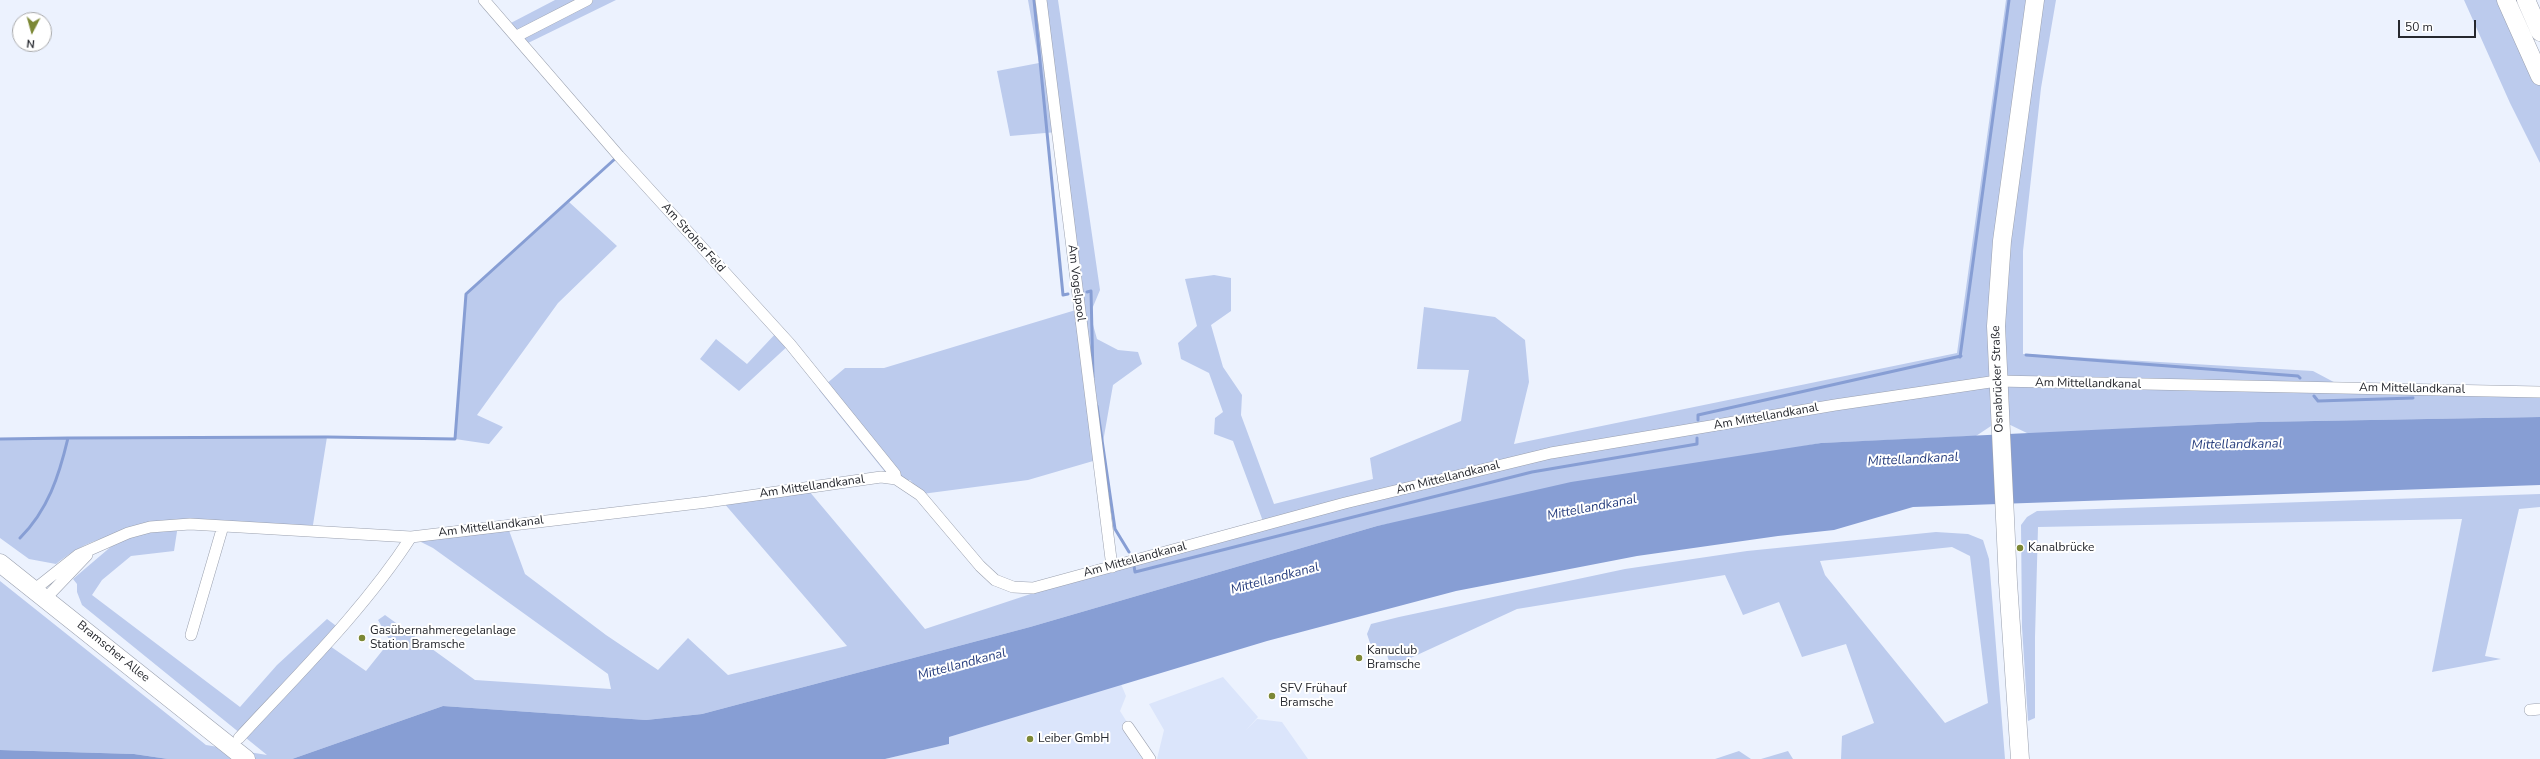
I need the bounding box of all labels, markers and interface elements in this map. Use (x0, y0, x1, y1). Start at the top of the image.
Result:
north arrow (12, 12, 52, 52)
scale bar (2400, 12, 2478, 38)
text: 50 m (2405, 19, 2433, 35)
text: N (26, 36, 36, 51)
street label: Am Stroher Feld (658, 200, 728, 276)
street label: Am Vogelpool (1064, 244, 1088, 322)
street label: Osnabrücker Straße (1989, 325, 2007, 433)
street label: Am Mittellandkanal (2035, 376, 2141, 392)
street label: Am Mittellandkanal (2359, 381, 2465, 397)
street label: Am Mittellandkanal (1713, 401, 1819, 433)
water label: Mittellandkanal (2191, 436, 2283, 454)
water label: Mittellandkanal (1867, 450, 1959, 470)
street label: Am Mittellandkanal (1395, 458, 1501, 498)
street label: Am Mittellandkanal (759, 472, 865, 502)
water label: Mittellandkanal (1546, 492, 1638, 524)
street label: Am Mittellandkanal (438, 513, 544, 541)
street label: Am Mittellandkanal (1082, 539, 1188, 581)
place label: Kanalbrücke (2028, 541, 2094, 555)
marker: Kanalbrücke (2015, 543, 2025, 553)
water label: Mittellandkanal (1229, 560, 1321, 598)
street label: Bramscher Allee (74, 618, 152, 686)
place label: Gasübernahmeregelanlage Station Bramsche (370, 624, 516, 652)
marker: Gasübernahmeregelanlage Station Bramsche (357, 633, 367, 643)
place label: Kanuclub Bramsche (1367, 644, 1421, 672)
water label: Mittellandkanal (916, 646, 1008, 684)
marker: Kanuclub Bramsche (1354, 653, 1364, 663)
place label: SFV Frühauf Bramsche (1280, 682, 1347, 710)
marker: SFV Frühauf Bramsche (1267, 691, 1277, 701)
place label: Leiber GmbH (1038, 732, 1109, 746)
marker: Leiber GmbH (1025, 734, 1035, 744)

